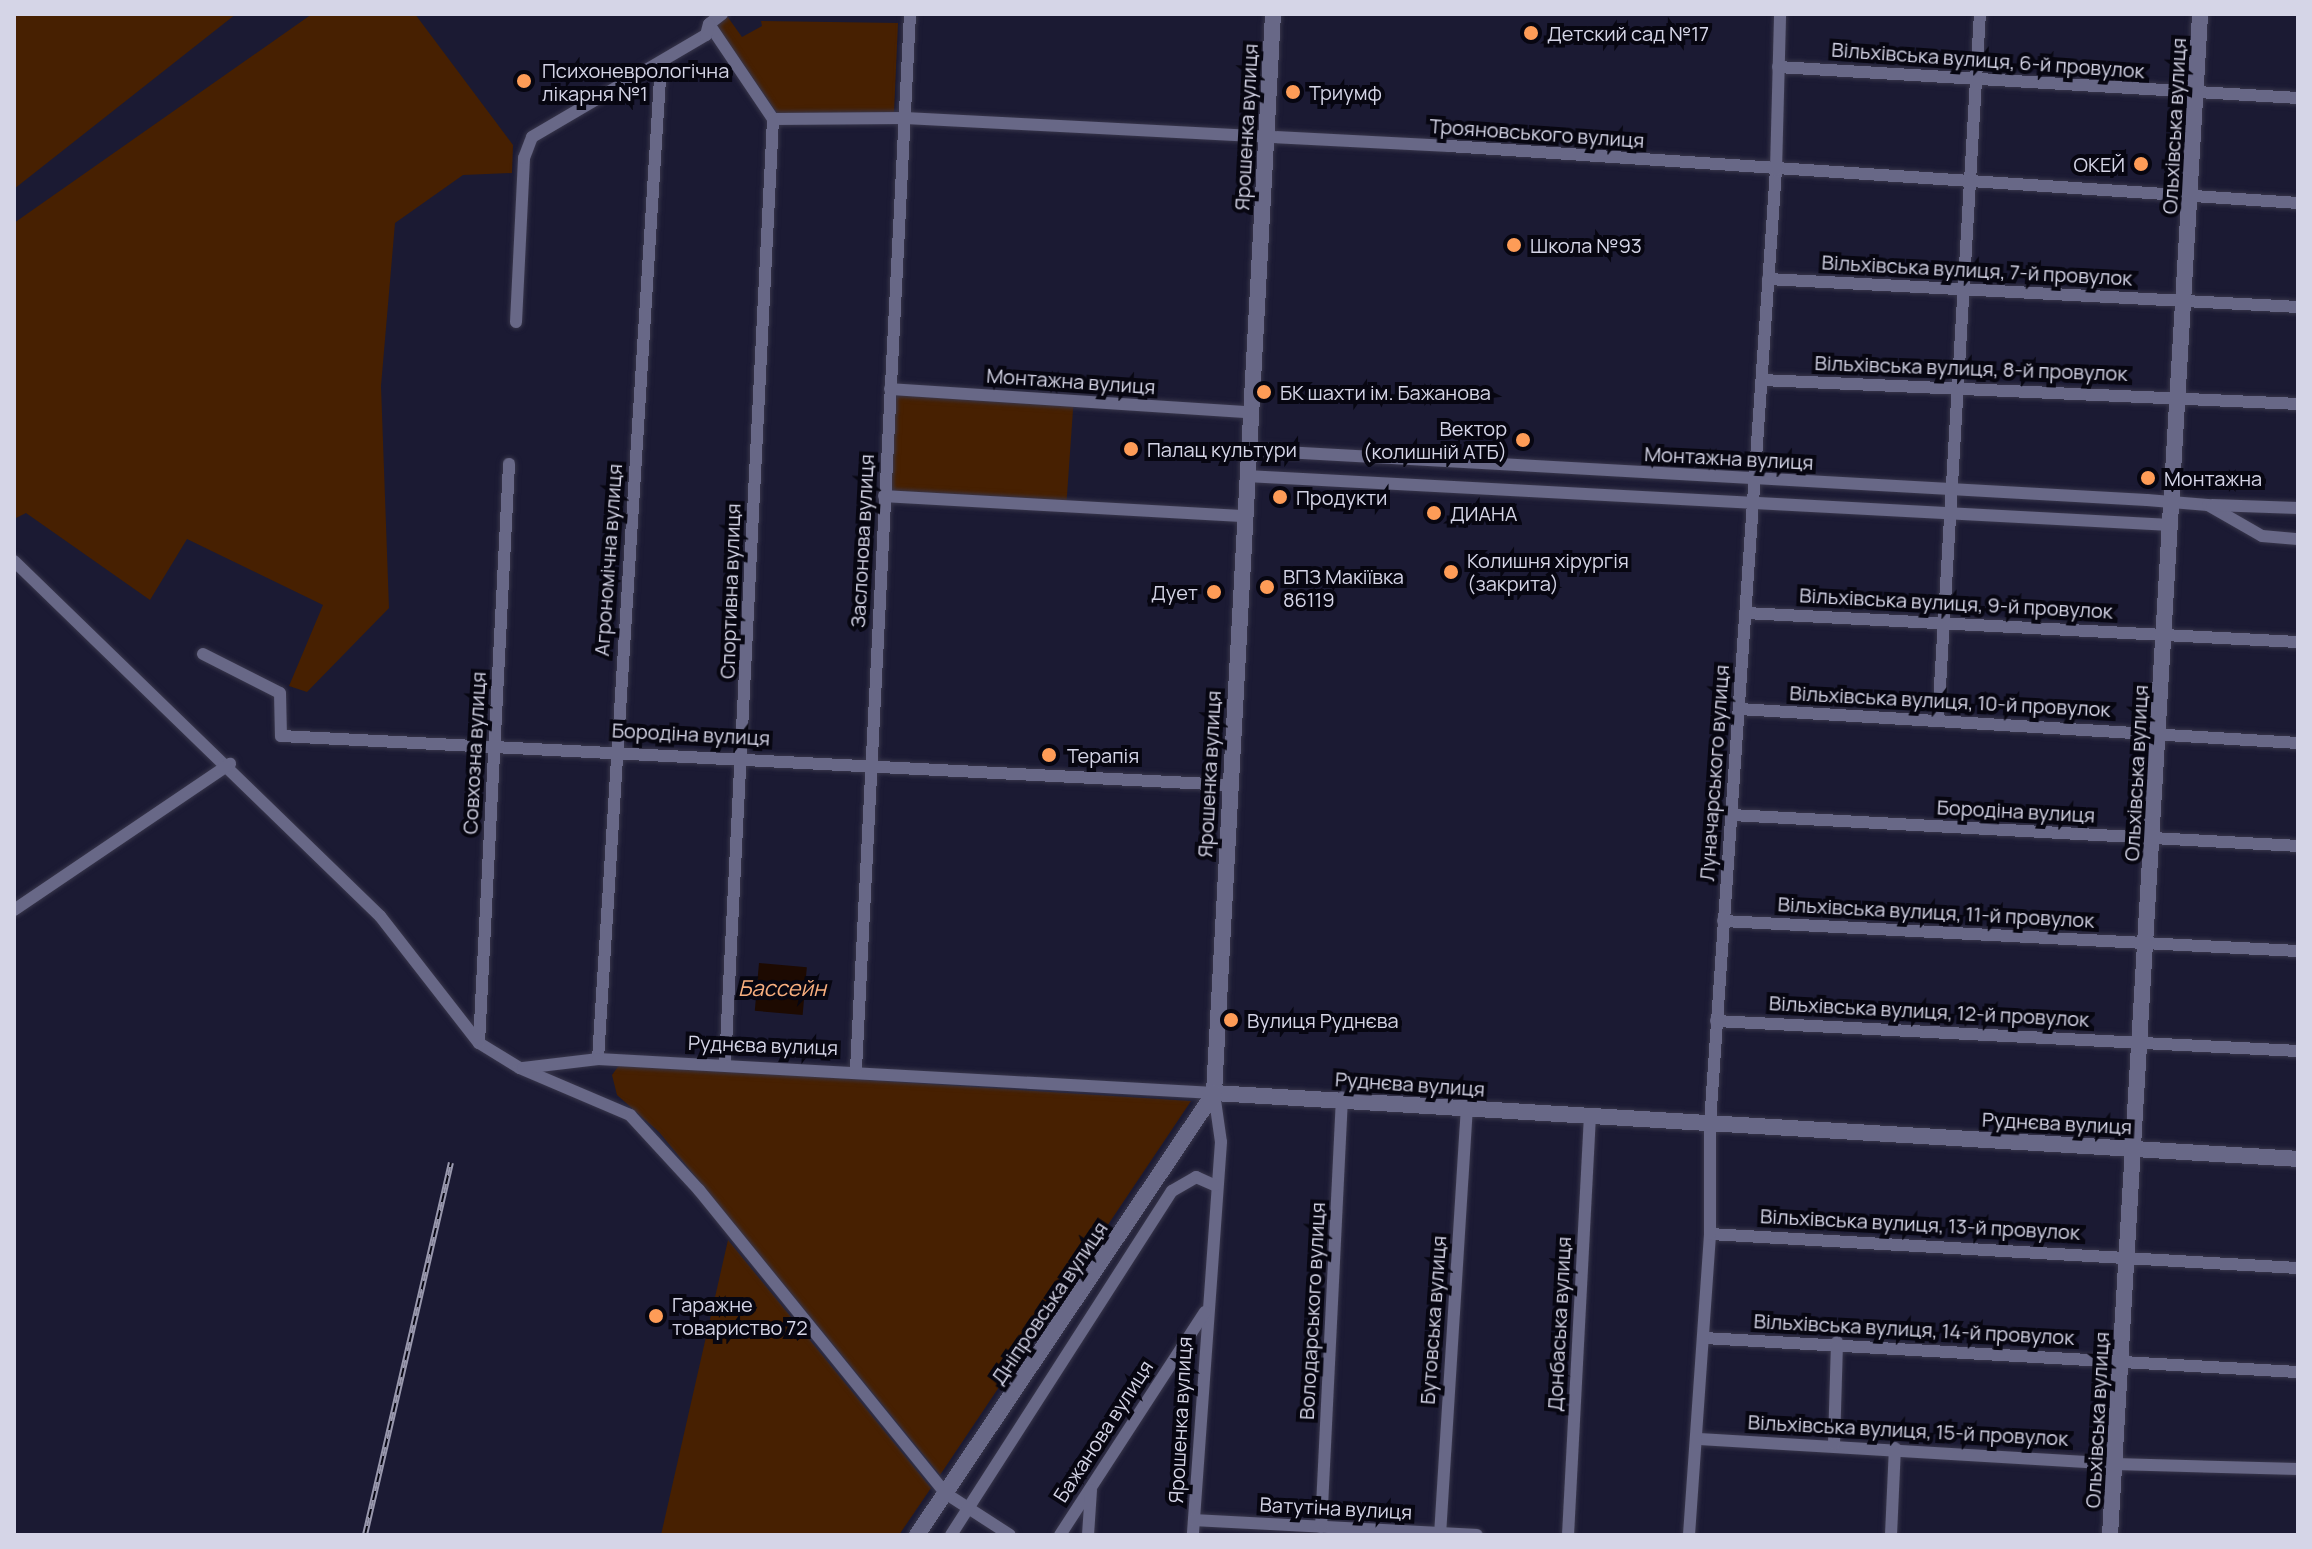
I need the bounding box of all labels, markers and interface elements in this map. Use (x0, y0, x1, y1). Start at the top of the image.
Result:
place label: Детский сад №17 (1547, 21, 1709, 45)
marker: Детский сад №17 (1522, 24, 1540, 42)
street label: Вільхівська вулиця, 6-й провулок (1831, 37, 2145, 83)
street label: Ольхівська вулиця (2157, 37, 2191, 215)
street label: Ярошенка вулиця (1230, 43, 1262, 211)
place label: Психоневрологічна лікарня №1 (542, 58, 729, 105)
marker: Психоневрологічна лікарня №1 (513, 70, 535, 92)
place label: Триумф (1309, 80, 1382, 104)
marker: Триумф (1284, 83, 1302, 101)
street label: Трояновського вулиця (1429, 114, 1645, 152)
place label: ОКЕЙ (2074, 152, 2125, 176)
marker: ОКЕЙ (2132, 155, 2150, 173)
place label: Школа №93 (1530, 233, 1642, 257)
marker: Школа №93 (1505, 236, 1523, 254)
street label: Вільхівська вулиця, 7-й провулок (1821, 250, 2133, 290)
street label: Вільхівська вулиця, 8-й провулок (1814, 351, 2128, 385)
street label: Монтажна вулиця (986, 363, 1156, 399)
place label: БК шахти ім. Бажанова (1280, 380, 1491, 404)
marker: БК шахти ім. Бажанова (1255, 383, 1273, 401)
place label: Вектор (колишній АТБ) (1363, 416, 1507, 463)
marker: Вектор (колишній АТБ) (1514, 431, 1532, 449)
place label: Палац культури (1147, 437, 1297, 461)
marker: Палац культури (1122, 440, 1140, 458)
street label: Монтажна вулиця (1644, 442, 1814, 474)
street label: Заслонова вулиця (845, 454, 879, 628)
street label: Агрономічна вулиця (589, 463, 627, 657)
place label: Монтажна (2164, 466, 2262, 490)
marker: Монтажна (2139, 469, 2157, 487)
place label: Продукти (1296, 485, 1387, 509)
marker: Продукти (1271, 488, 1289, 506)
place label: ДИАНА (1450, 501, 1517, 525)
street label: Спортивна вулиця (715, 503, 745, 679)
marker: ДИАНА (1425, 504, 1443, 522)
place label: Колишня хірургія (закрита) (1467, 548, 1629, 595)
marker: Колишня хірургія (закрита) (1442, 563, 1460, 581)
place label: ВПЗ Макіївка 86119 (1283, 564, 1404, 611)
marker: ВПЗ Макіївка 86119 (1258, 578, 1276, 596)
place label: Дует (1151, 580, 1198, 604)
marker: Дует (1205, 583, 1223, 601)
street label: Вільхівська вулиця, 9-й провулок (1799, 583, 2113, 623)
street label: Луначарського вулиця (1694, 664, 1734, 882)
street label: Совхозна вулиця (458, 671, 490, 835)
street label: Вільхівська вулиця, 10-й провулок (1789, 681, 2111, 721)
street label: Ольхівська вулиця (2119, 684, 2153, 862)
street label: Ярошенка вулиця (1193, 690, 1225, 858)
street label: Бородіна вулиця (611, 718, 771, 750)
place label: Терапія (1067, 743, 1139, 767)
marker: Терапія (1038, 744, 1060, 766)
street label: Бородіна вулиця (1936, 795, 2096, 827)
street label: Вільхівська вулиця, 11-й провулок (1777, 892, 2095, 932)
water label: Бассейн (738, 976, 826, 1002)
street label: Вільхівська вулиця, 12-й провулок (1768, 991, 2090, 1031)
place label: Вулиця Руднєва (1247, 1008, 1399, 1032)
marker: Вулиця Руднєва (1222, 1011, 1240, 1029)
street label: Руднєва вулиця (688, 1030, 838, 1060)
street label: Руднєва вулиця (1334, 1067, 1486, 1101)
street label: Руднєва вулиця (1981, 1107, 2133, 1139)
street label: Володарського вулиця (1294, 1202, 1330, 1420)
street label: Вільхівська вулиця, 13-й провулок (1760, 1204, 2080, 1244)
street label: Дніпровська вулиця (986, 1217, 1112, 1389)
street label: Бутовська вулиця (1415, 1235, 1451, 1405)
street label: Донбаська вулиця (1542, 1236, 1576, 1412)
place label: Гаражне товариство 72 (672, 1292, 808, 1339)
marker: Гаражне товариство 72 (647, 1307, 665, 1325)
street label: Вільхівська вулиця, 14-й провулок (1753, 1309, 2075, 1349)
street label: Ольхівська вулиця (2080, 1331, 2114, 1509)
street label: Ярошенка вулиця (1164, 1336, 1196, 1504)
street label: Бажанова вулиця (1048, 1355, 1158, 1507)
street label: Вільхівська вулиця, 15-й провулок (1747, 1410, 2069, 1450)
street label: Ватутіна вулиця (1259, 1492, 1413, 1524)

